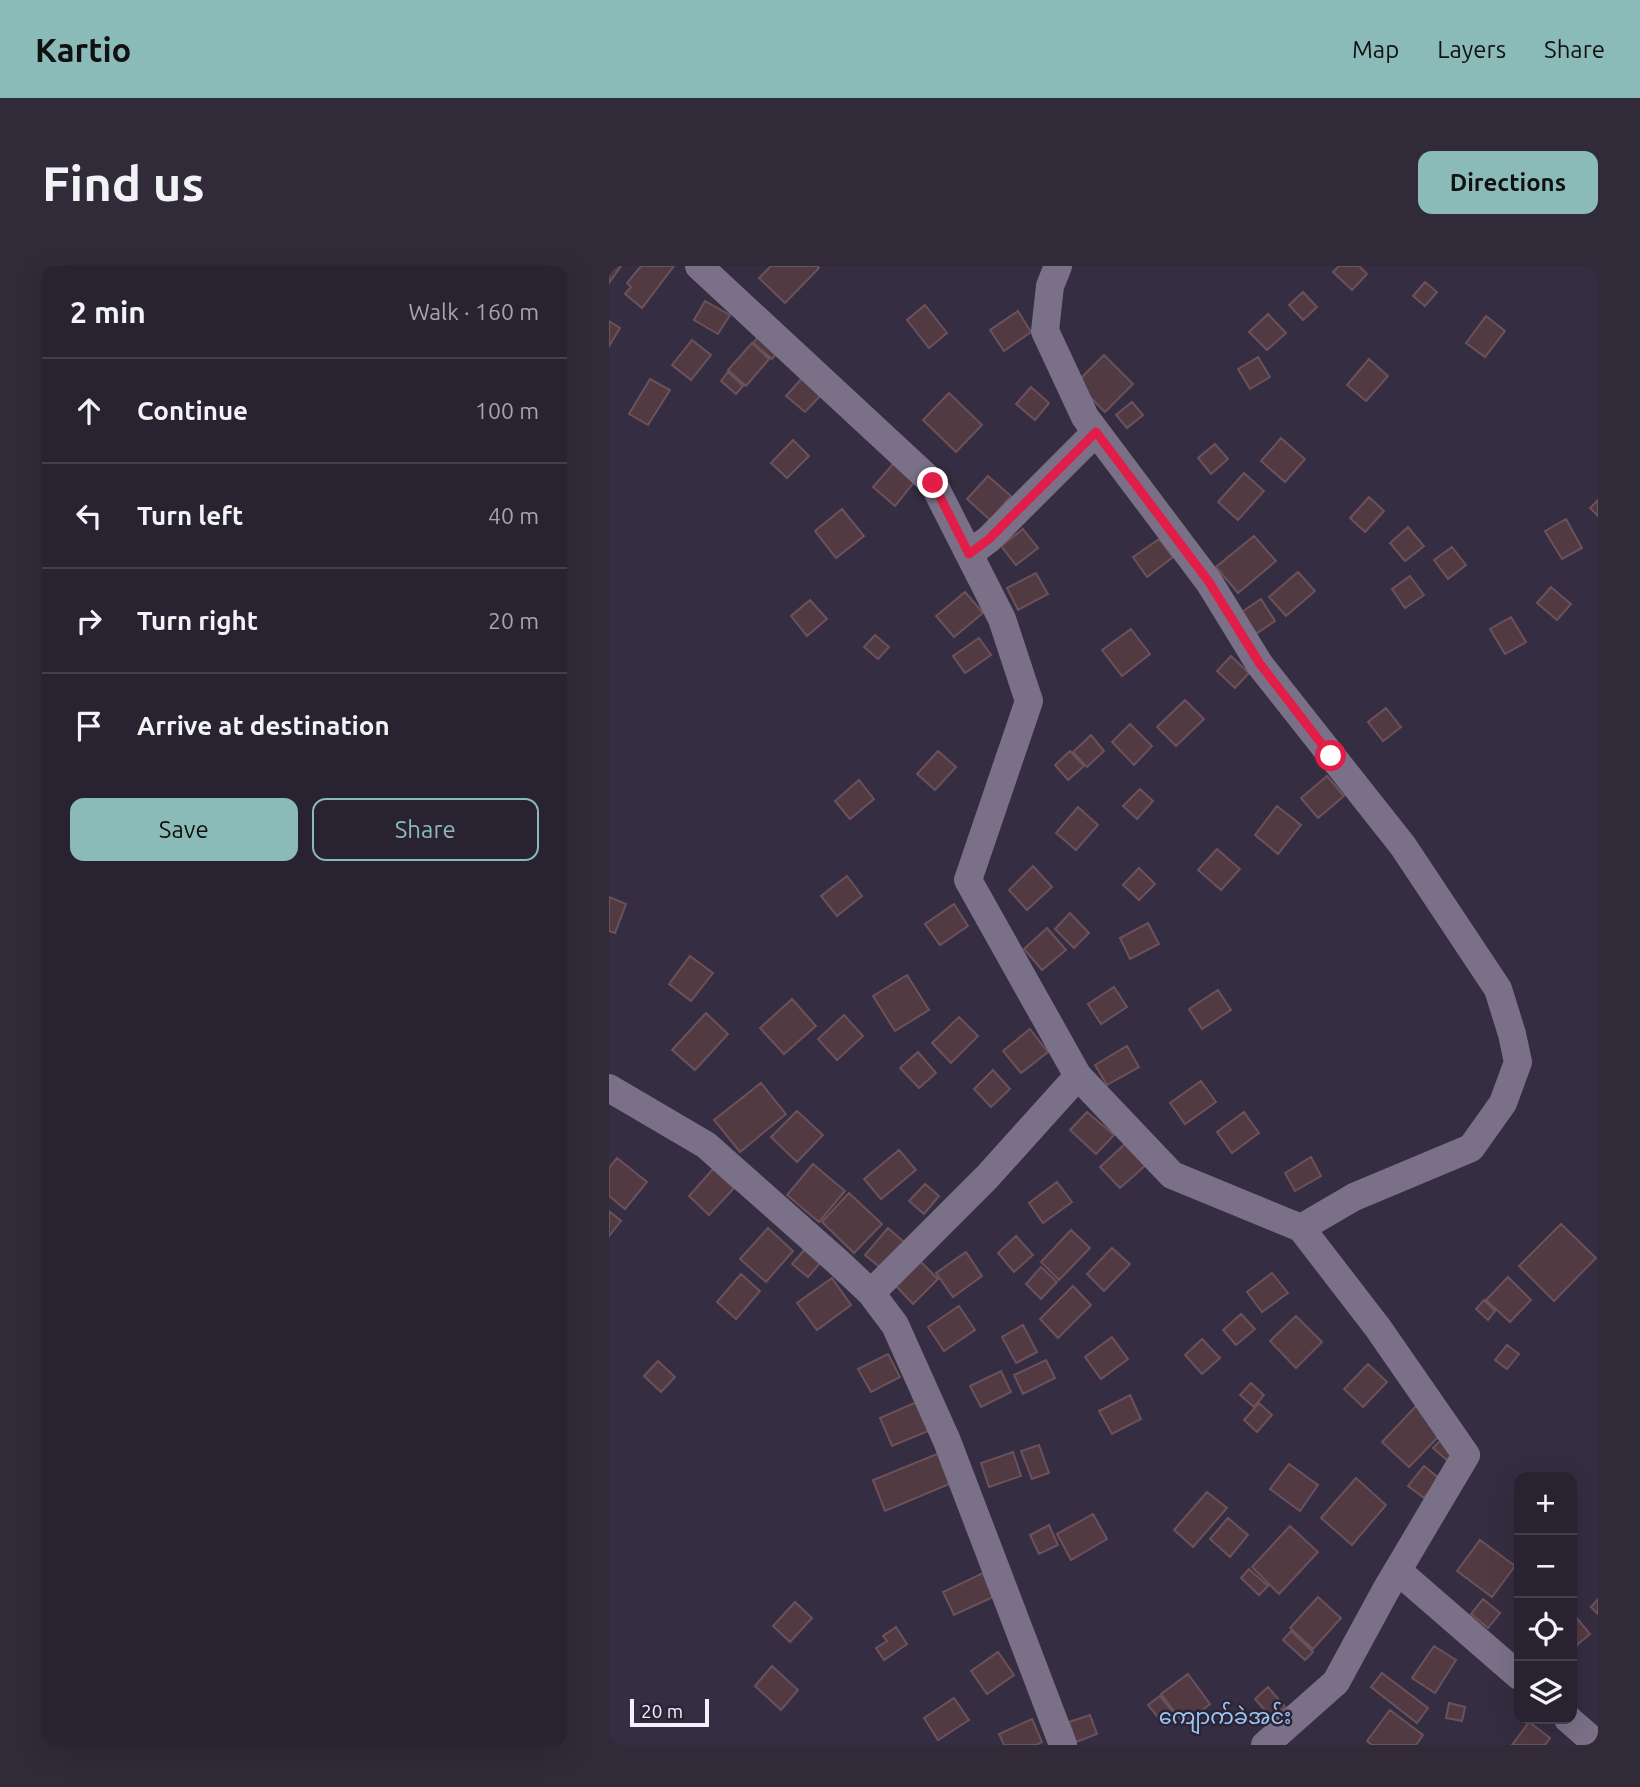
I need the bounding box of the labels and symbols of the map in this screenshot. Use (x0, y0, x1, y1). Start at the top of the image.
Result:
route end (917, 467, 948, 498)
route start (1315, 740, 1346, 771)
scale bar (630, 1696, 709, 1728)
district label: ကျောက်ခဲအင်း (1159, 1701, 1291, 1735)

